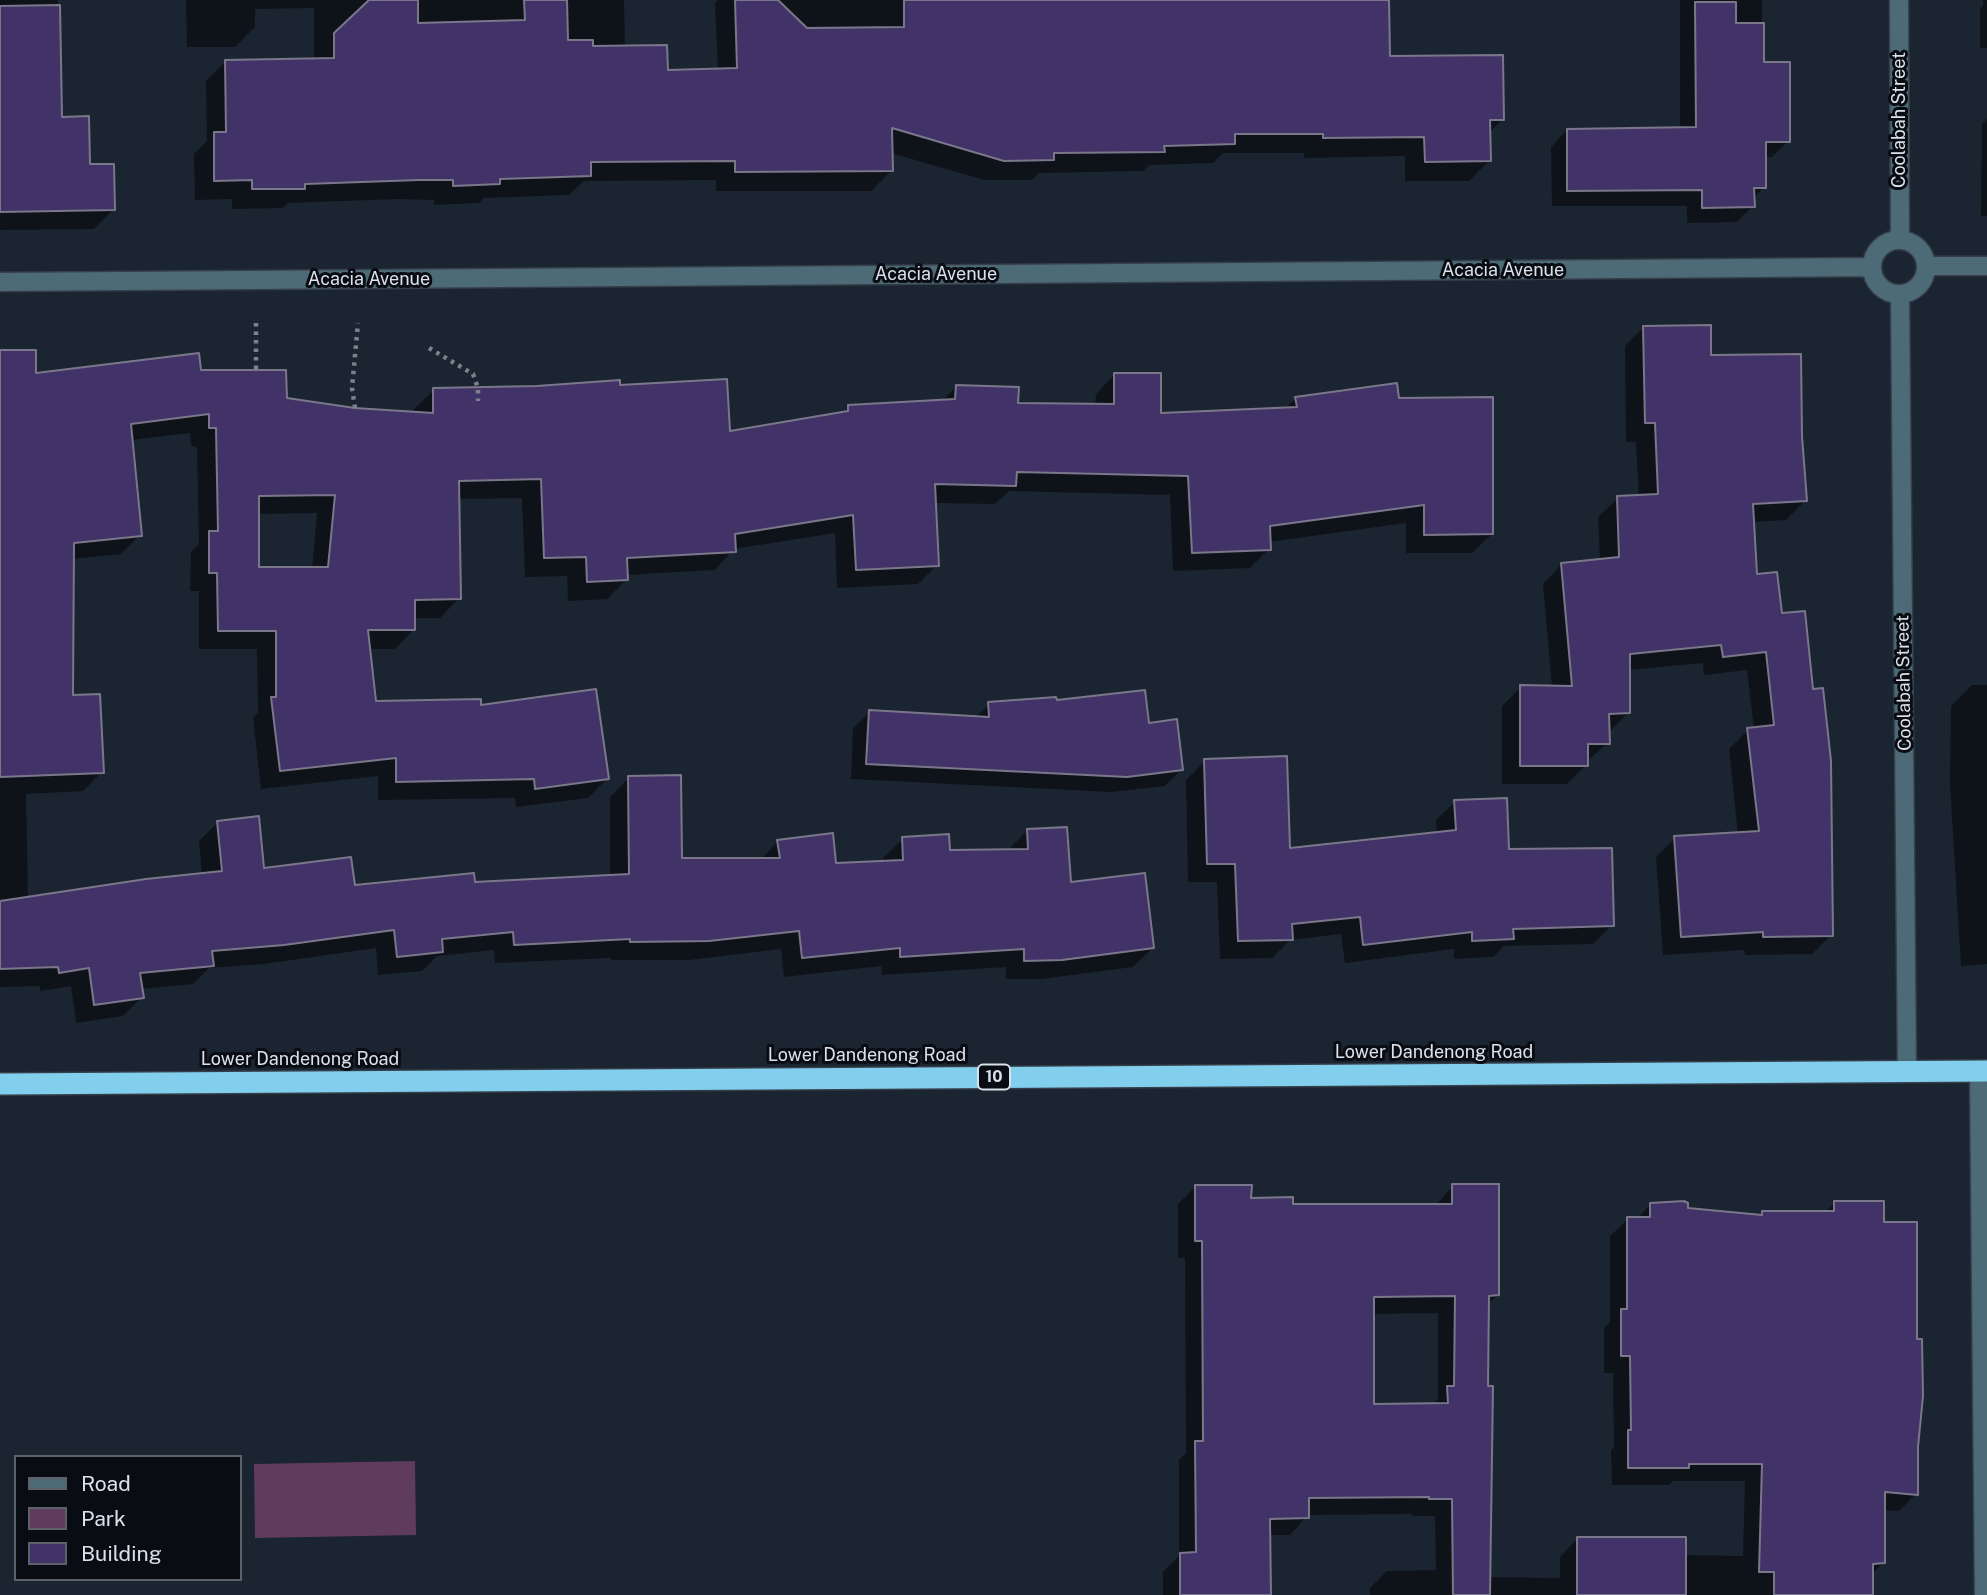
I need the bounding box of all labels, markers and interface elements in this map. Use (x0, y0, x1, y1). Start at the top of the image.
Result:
street label: Coolabah Street (1888, 52, 1910, 188)
street label: Acacia Avenue (1442, 259, 1564, 281)
street label: Acacia Avenue (875, 263, 997, 285)
street label: Acacia Avenue (308, 268, 430, 290)
street label: Coolabah Street (1892, 615, 1916, 751)
street label: Lower Dandenong Road (1335, 1041, 1533, 1063)
street label: Lower Dandenong Road (768, 1044, 966, 1066)
street label: Lower Dandenong Road (201, 1048, 399, 1070)
road number: 10 (978, 1064, 1010, 1090)
legend (14, 1455, 242, 1581)
text: Road (81, 1471, 131, 1496)
text: Park (81, 1506, 126, 1531)
text: Building (81, 1541, 162, 1566)

